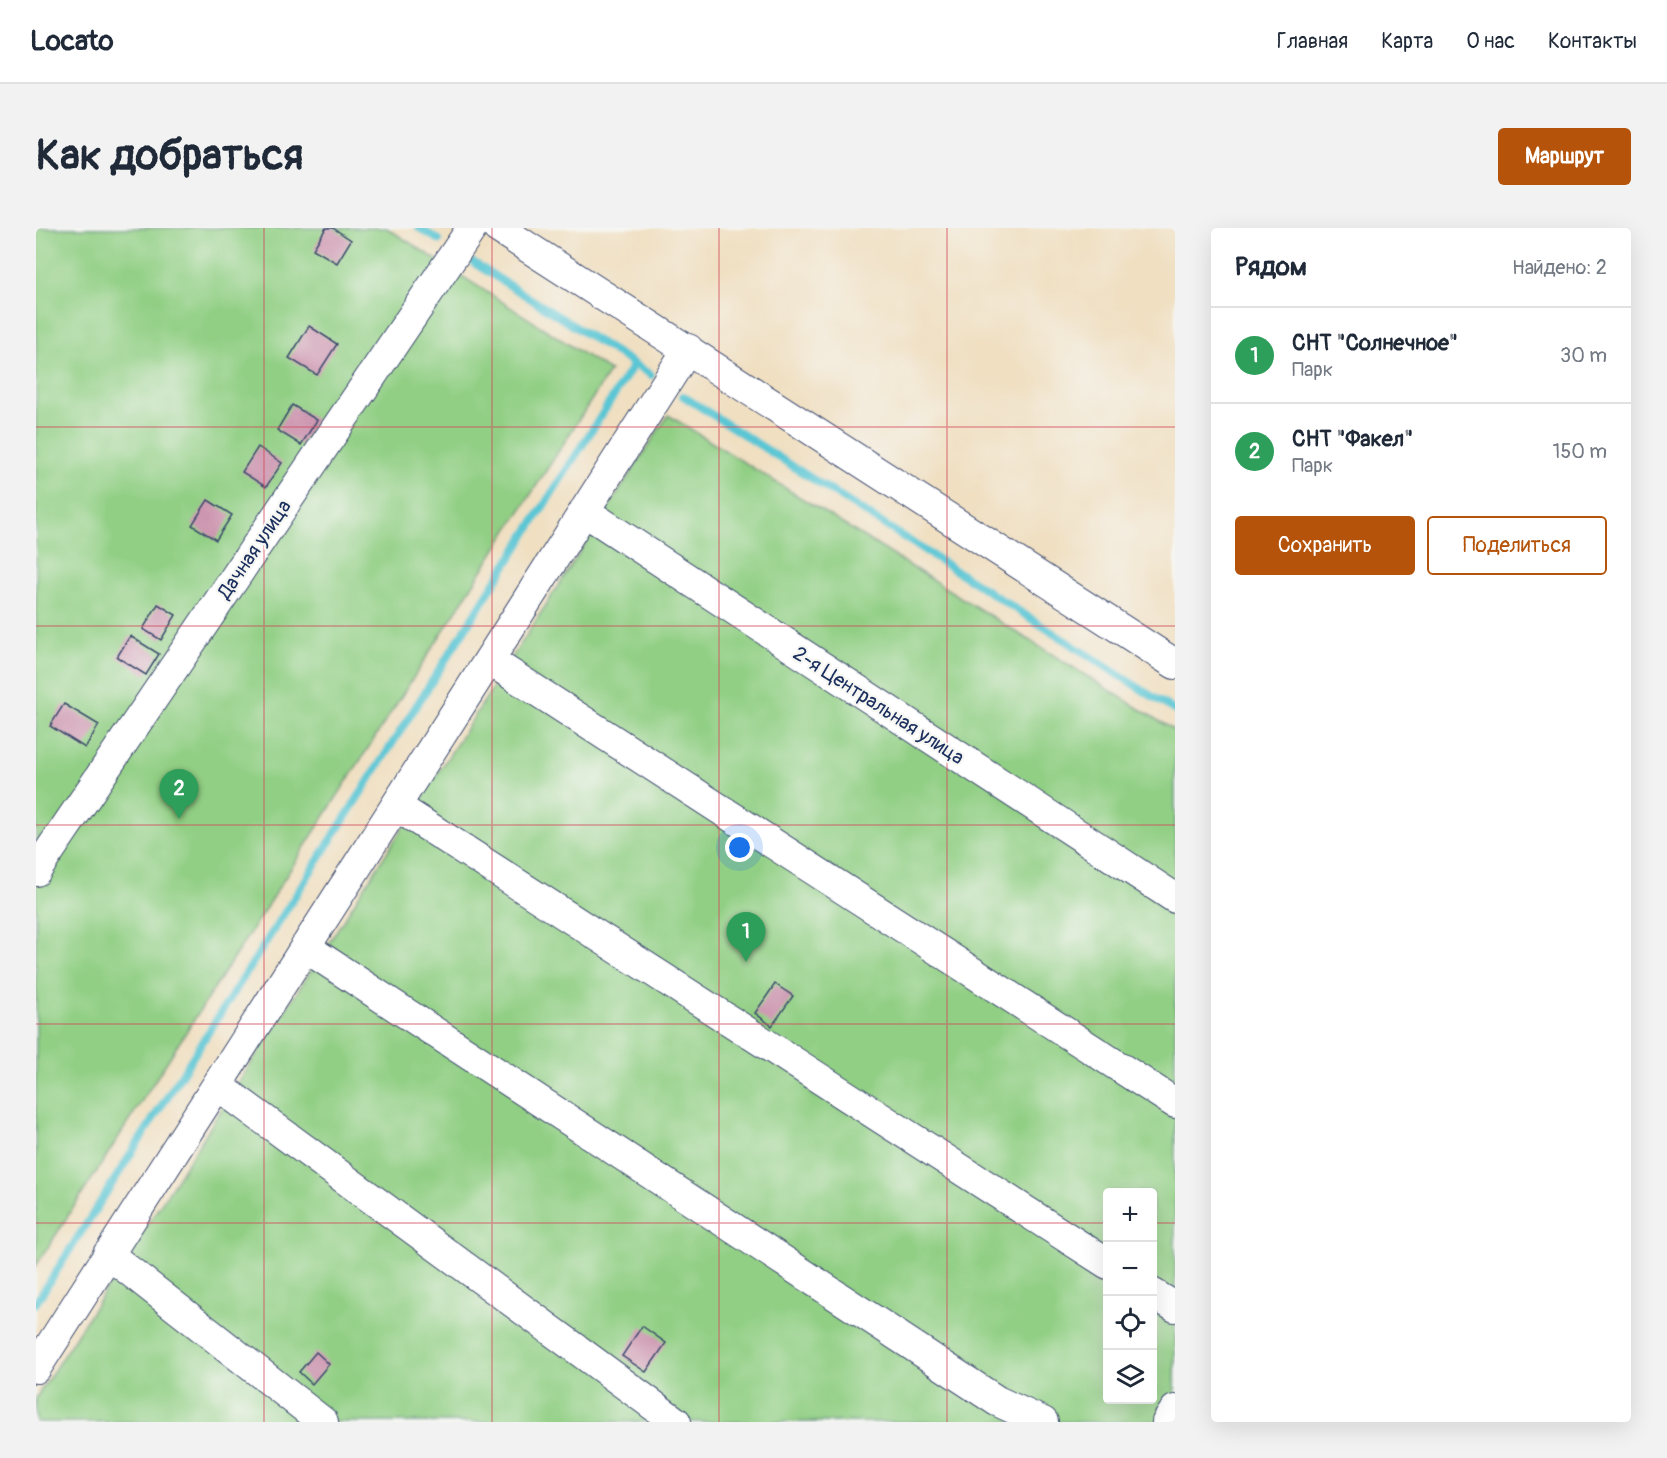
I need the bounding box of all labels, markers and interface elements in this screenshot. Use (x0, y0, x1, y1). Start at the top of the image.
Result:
text: Locato (30, 24, 114, 59)
text: Главная (1277, 28, 1348, 55)
text: Карта (1381, 28, 1433, 55)
text: О нас (1466, 28, 1515, 55)
text: Контакты (1548, 28, 1637, 55)
button: Маршрут (1498, 128, 1631, 185)
text: Как добраться (36, 130, 303, 182)
text: Рядом (1235, 251, 1307, 283)
text: Найдено: 2 (1512, 255, 1607, 280)
text: СНТ "Солнечное" (1292, 329, 1458, 357)
text: 1 (1251, 343, 1258, 368)
text: 30 m (1560, 343, 1607, 368)
text: Парк (1292, 357, 1333, 382)
text: СНТ "Факел" (1292, 425, 1413, 453)
text: 2 (1249, 439, 1260, 464)
text: 150 m (1553, 439, 1607, 464)
text: Парк (1292, 453, 1333, 478)
street label: Дачная улица (212, 495, 297, 604)
button: Сохранить (1235, 516, 1415, 575)
button: Поделиться (1427, 516, 1607, 575)
street label: 2-я Центральная улица (789, 641, 969, 770)
pin: 2 (160, 770, 198, 819)
your location (725, 833, 754, 862)
pin: 1 (726, 912, 766, 962)
map controls (1103, 1188, 1157, 1404)
button: + (1103, 1188, 1157, 1242)
button: − (1103, 1242, 1157, 1296)
button: locate (1103, 1296, 1157, 1350)
button: layers (1103, 1350, 1157, 1404)

